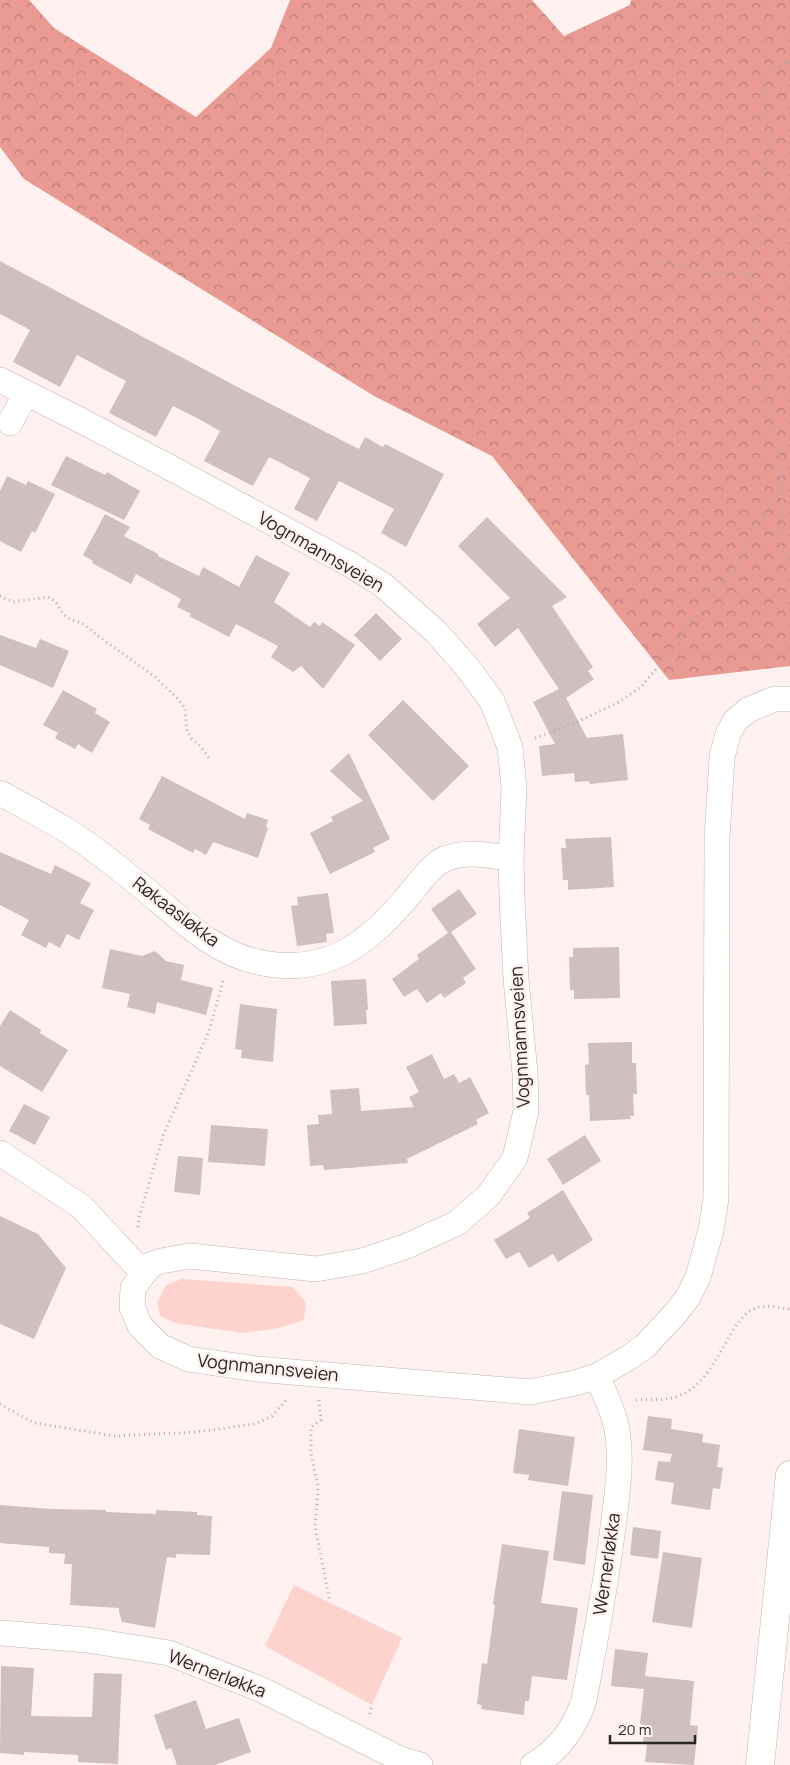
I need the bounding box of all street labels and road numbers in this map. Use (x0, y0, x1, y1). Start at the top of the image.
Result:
street label: Vognmannsveien (254, 505, 389, 597)
street label: Røkaasløkka (128, 871, 225, 952)
street label: Vognmannsveien (503, 966, 535, 1109)
street label: Vognmannsveien (196, 1348, 340, 1386)
street label: Wernerløkka (587, 1511, 625, 1617)
street label: Wernerløkka (165, 1643, 270, 1703)

